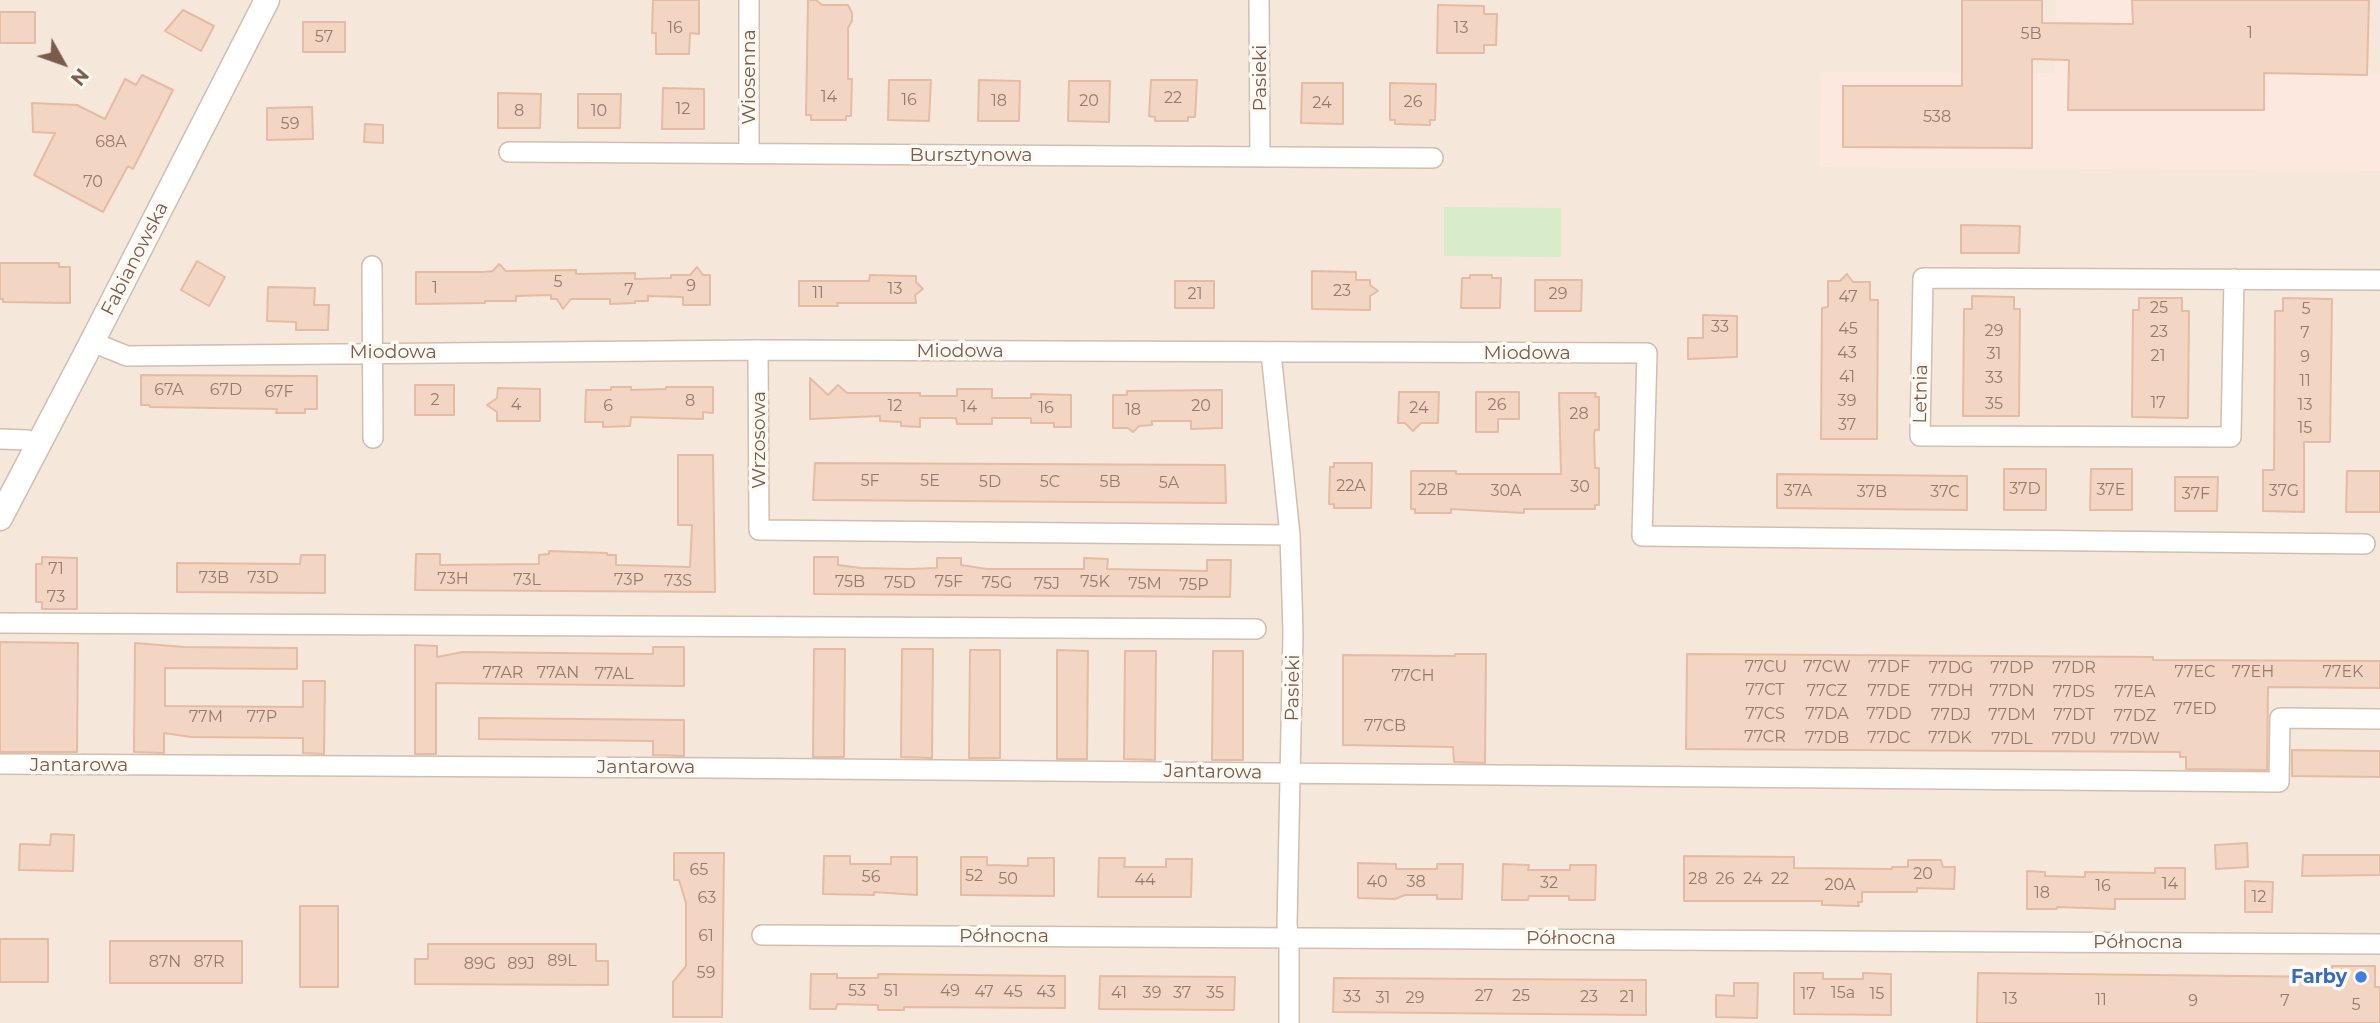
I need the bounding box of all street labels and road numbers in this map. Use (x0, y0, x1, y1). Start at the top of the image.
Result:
street label: Wiosenna (738, 29, 760, 125)
street label: Pasieki (1249, 45, 1271, 111)
street label: Bursztynowa (910, 144, 1032, 166)
street label: Fabianowska (97, 198, 173, 320)
street label: Miodowa (916, 340, 1004, 362)
street label: Miodowa (349, 341, 437, 363)
street label: Miodowa (1483, 342, 1571, 364)
street label: Letnia (1909, 364, 1933, 424)
street label: Wrzosowa (748, 391, 770, 489)
street label: Pasieki (1281, 654, 1305, 722)
street label: Jantarowa (30, 754, 128, 776)
street label: Jantarowa (597, 756, 695, 778)
street label: Jantarowa (1163, 760, 1263, 784)
street label: Północna (959, 925, 1049, 947)
street label: Północna (1526, 927, 1616, 949)
street label: Północna (2093, 931, 2183, 953)

